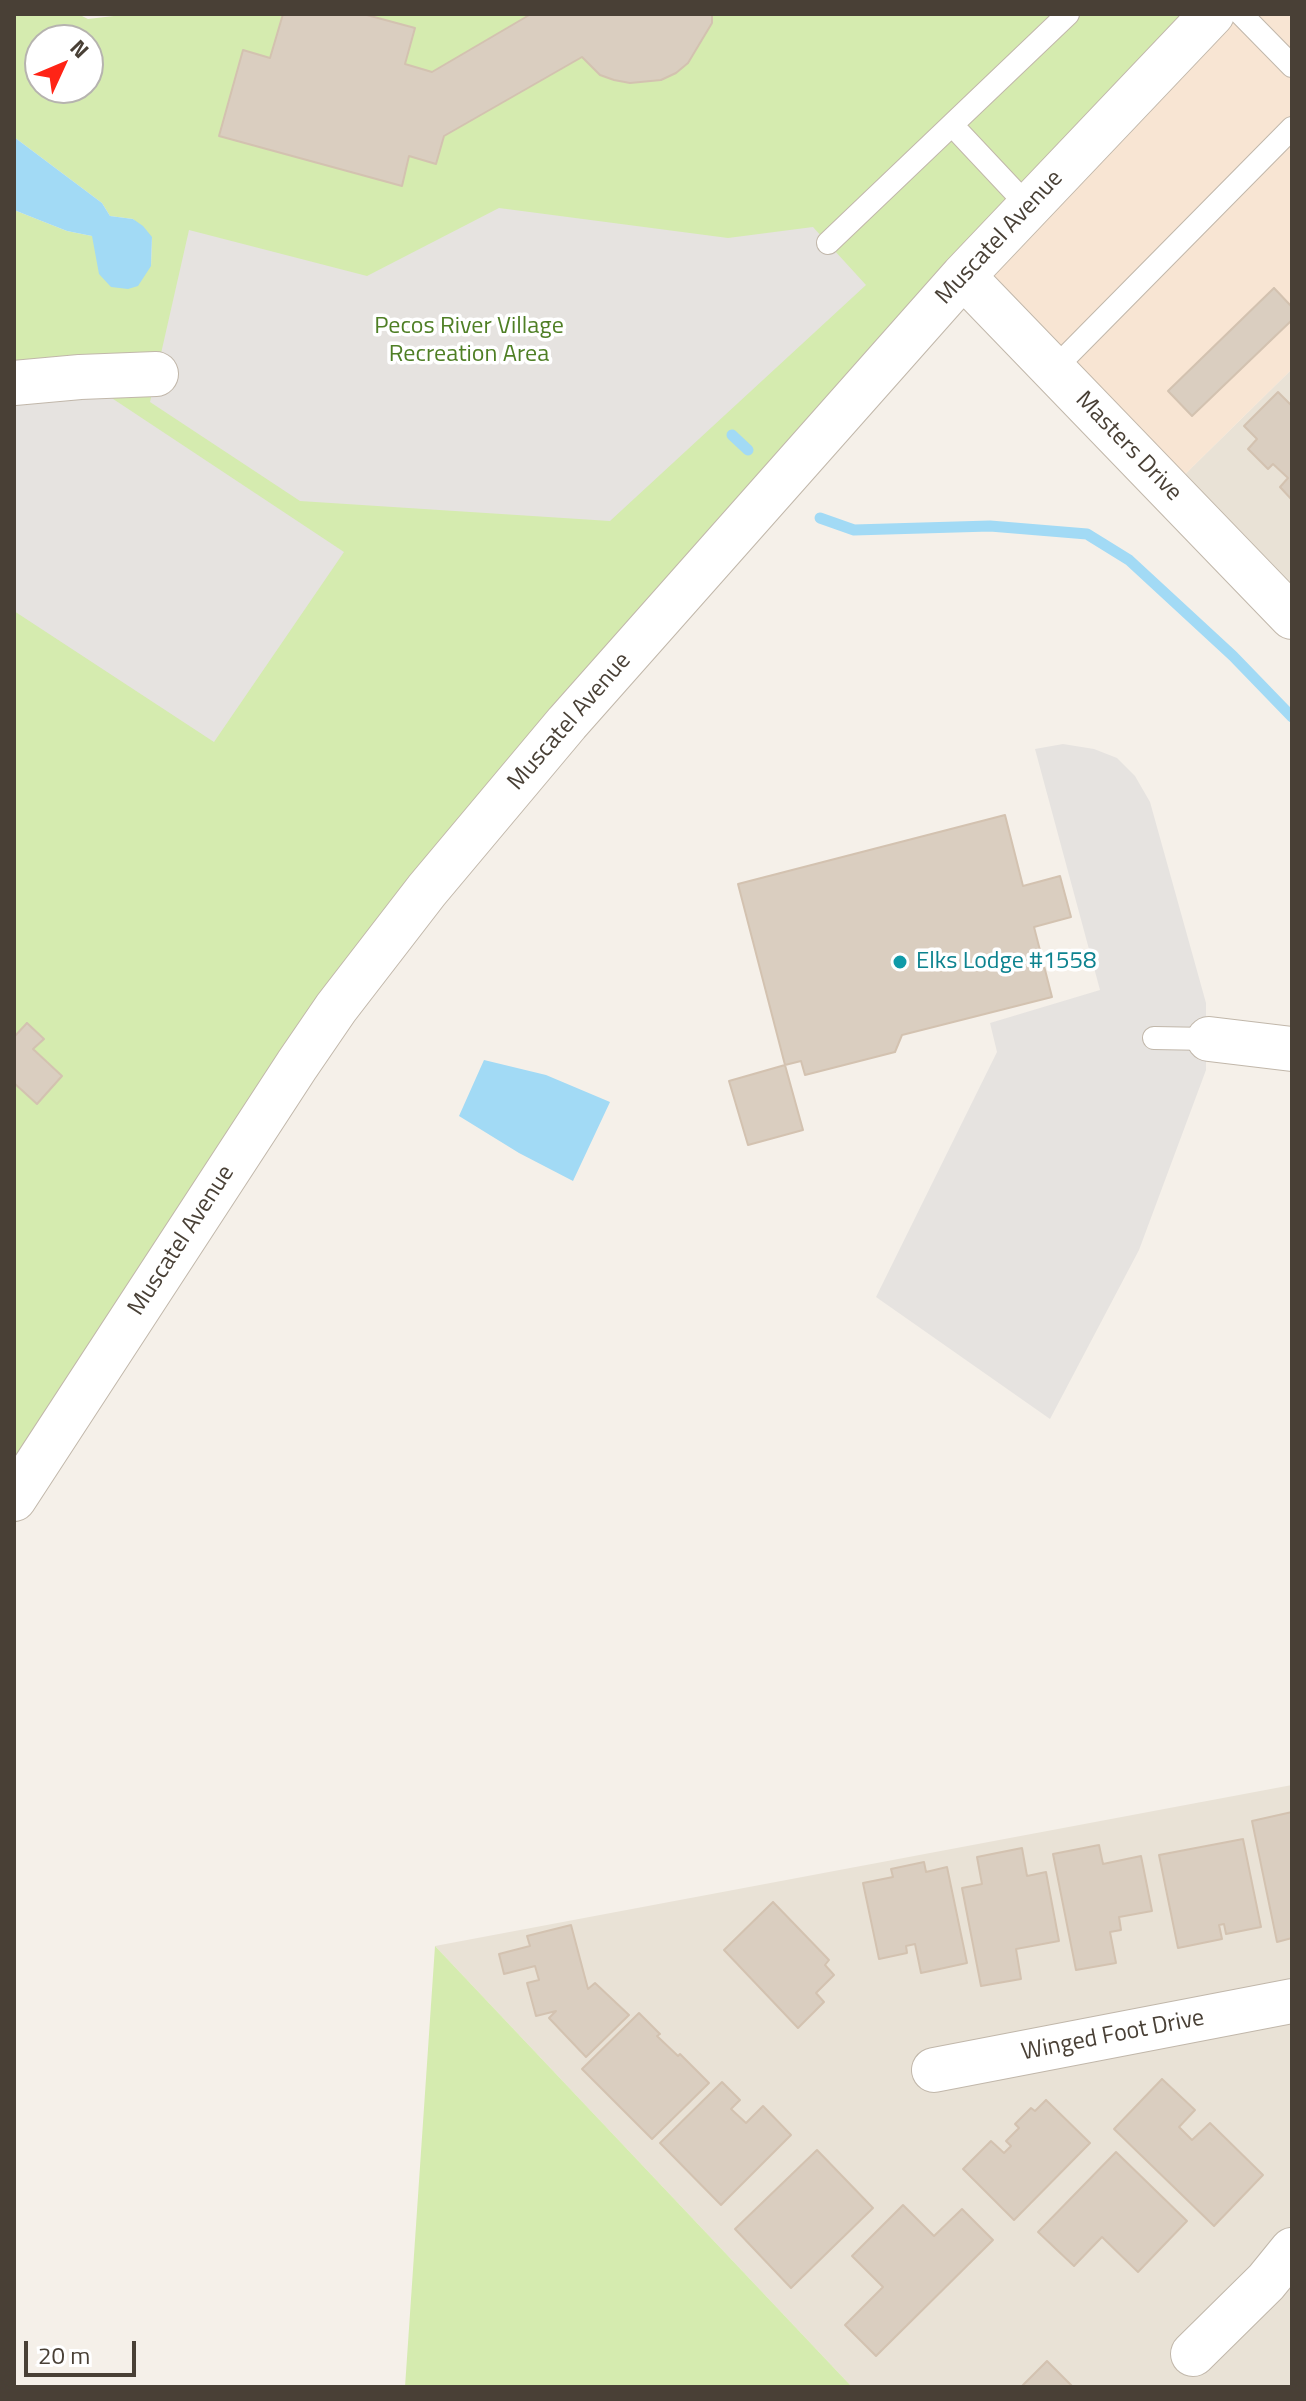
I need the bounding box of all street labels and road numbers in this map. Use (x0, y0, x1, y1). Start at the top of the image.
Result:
street label: Muscatel Avenue (930, 165, 1070, 311)
street label: Masters Drive (1069, 386, 1187, 508)
street label: Muscatel Avenue (502, 647, 638, 797)
street label: Muscatel Avenue (123, 1161, 241, 1321)
street label: Winged Foot Drive (1019, 2004, 1207, 2068)

